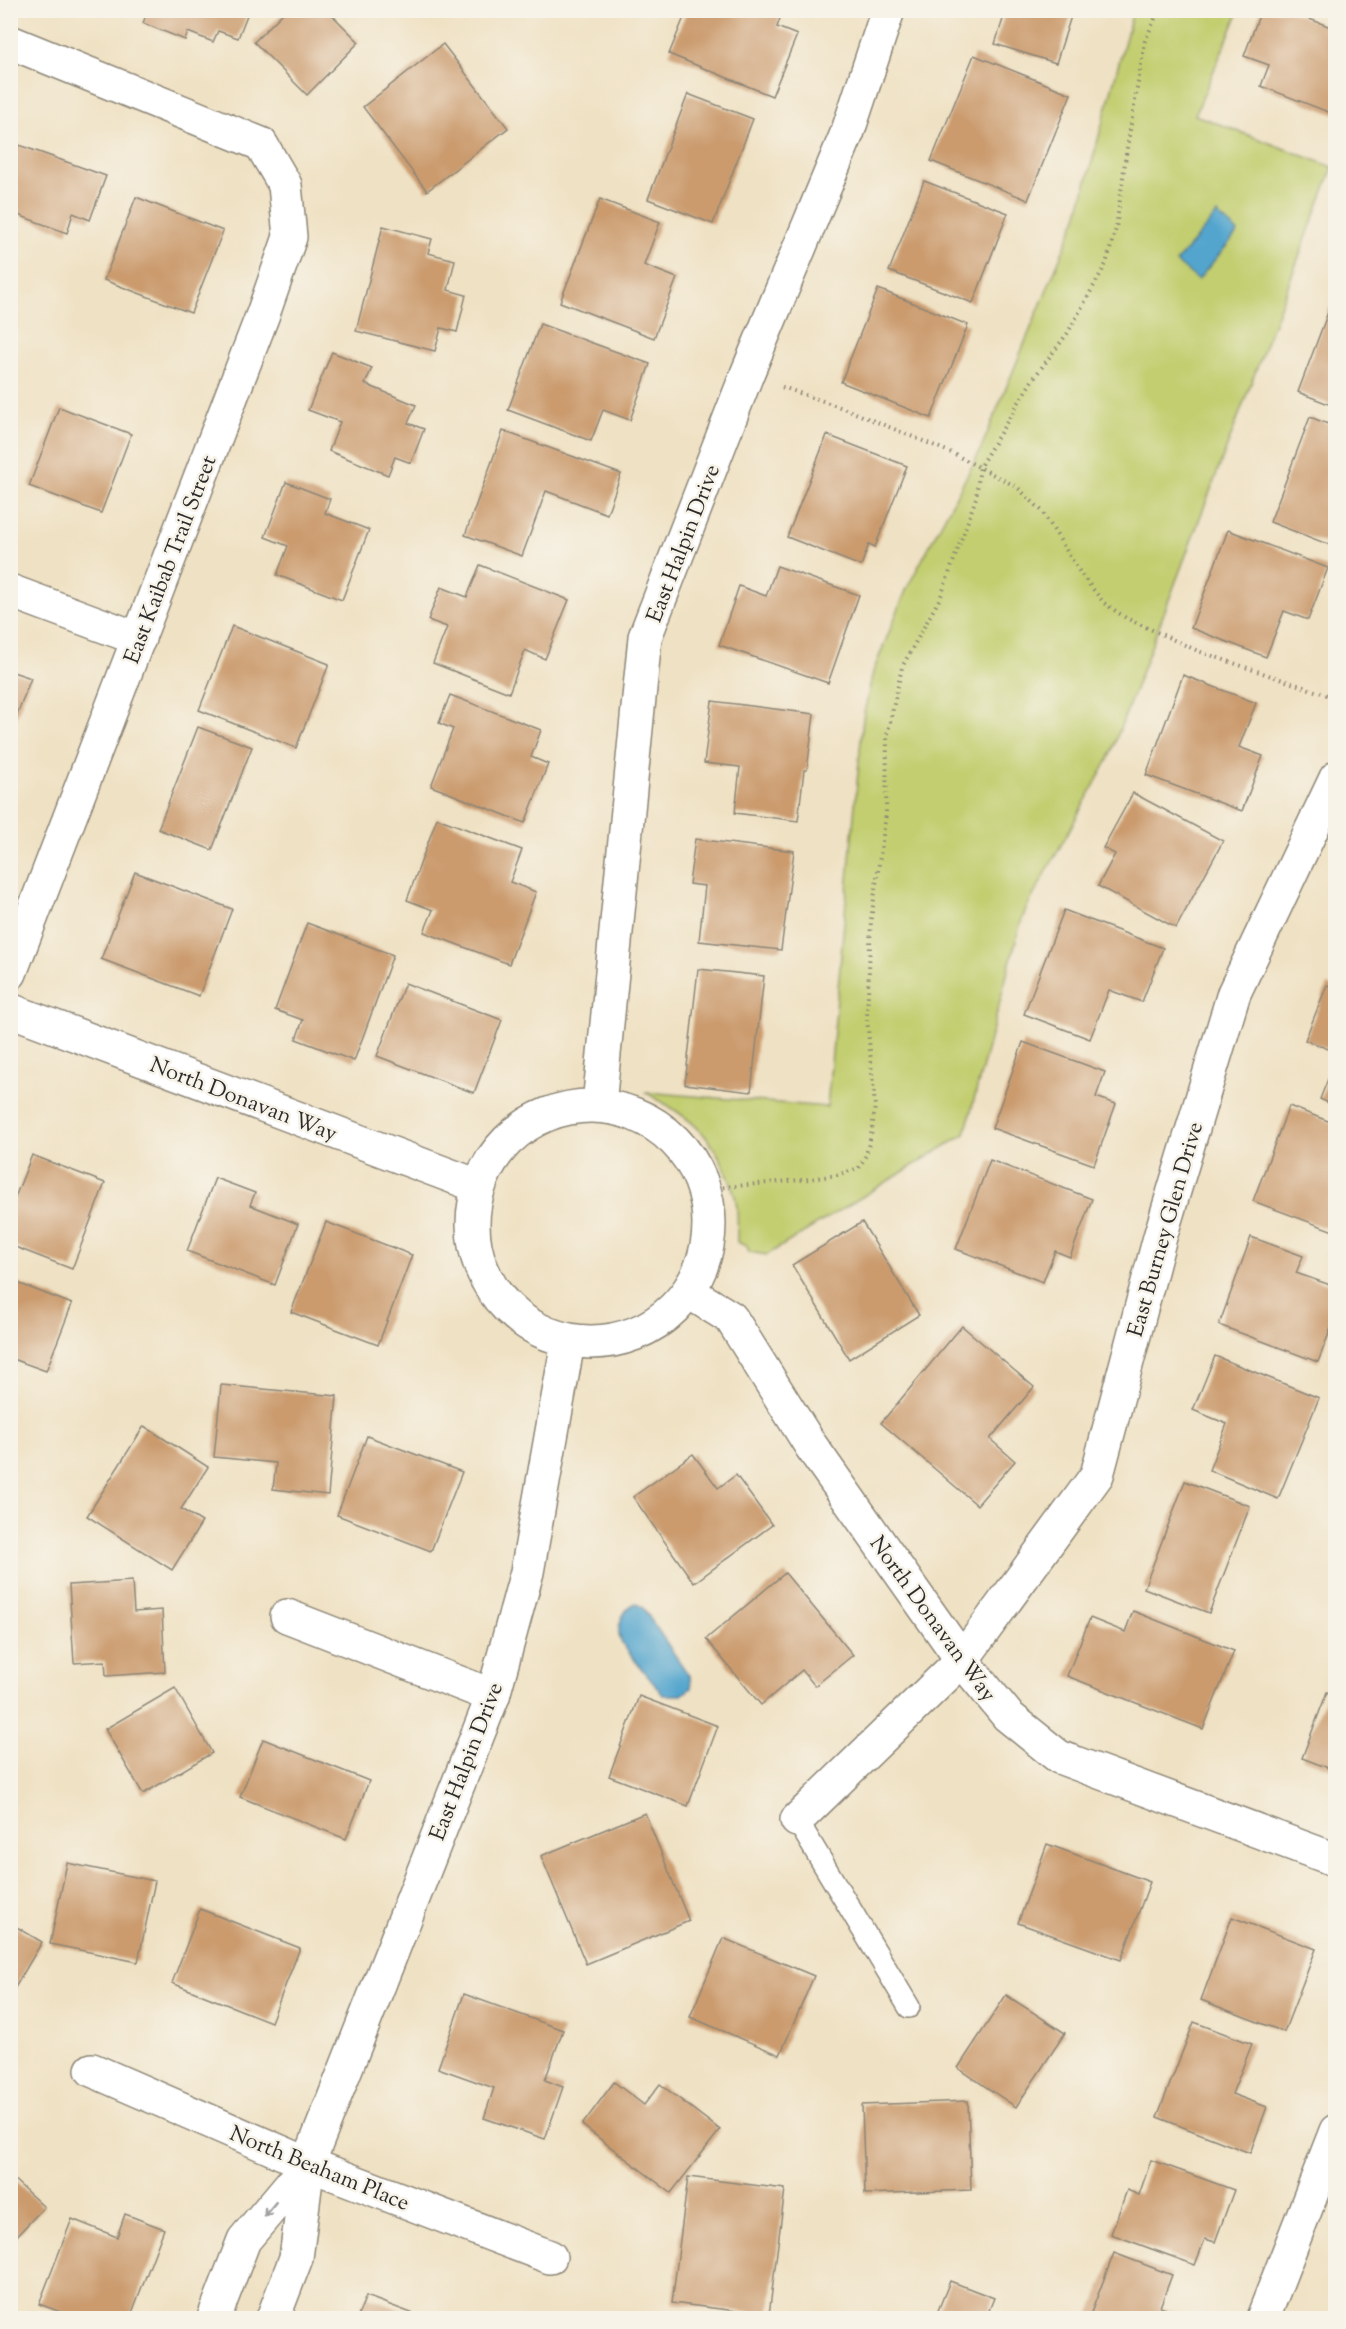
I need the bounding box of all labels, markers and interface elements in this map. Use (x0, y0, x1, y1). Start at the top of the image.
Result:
street label: East Kaibab Trail Street (117, 451, 226, 669)
street label: East Halpin Drive (640, 460, 730, 628)
street label: North Donavan Way (145, 1050, 341, 1151)
street label: East Burney Glen Drive (1121, 1119, 1213, 1341)
street label: North Donavan Way (860, 1530, 1003, 1709)
street label: East Halpin Drive (423, 1678, 513, 1846)
street label: North Beaham Place (224, 2119, 414, 2220)
one-way arrow (264, 2201, 277, 2217)

